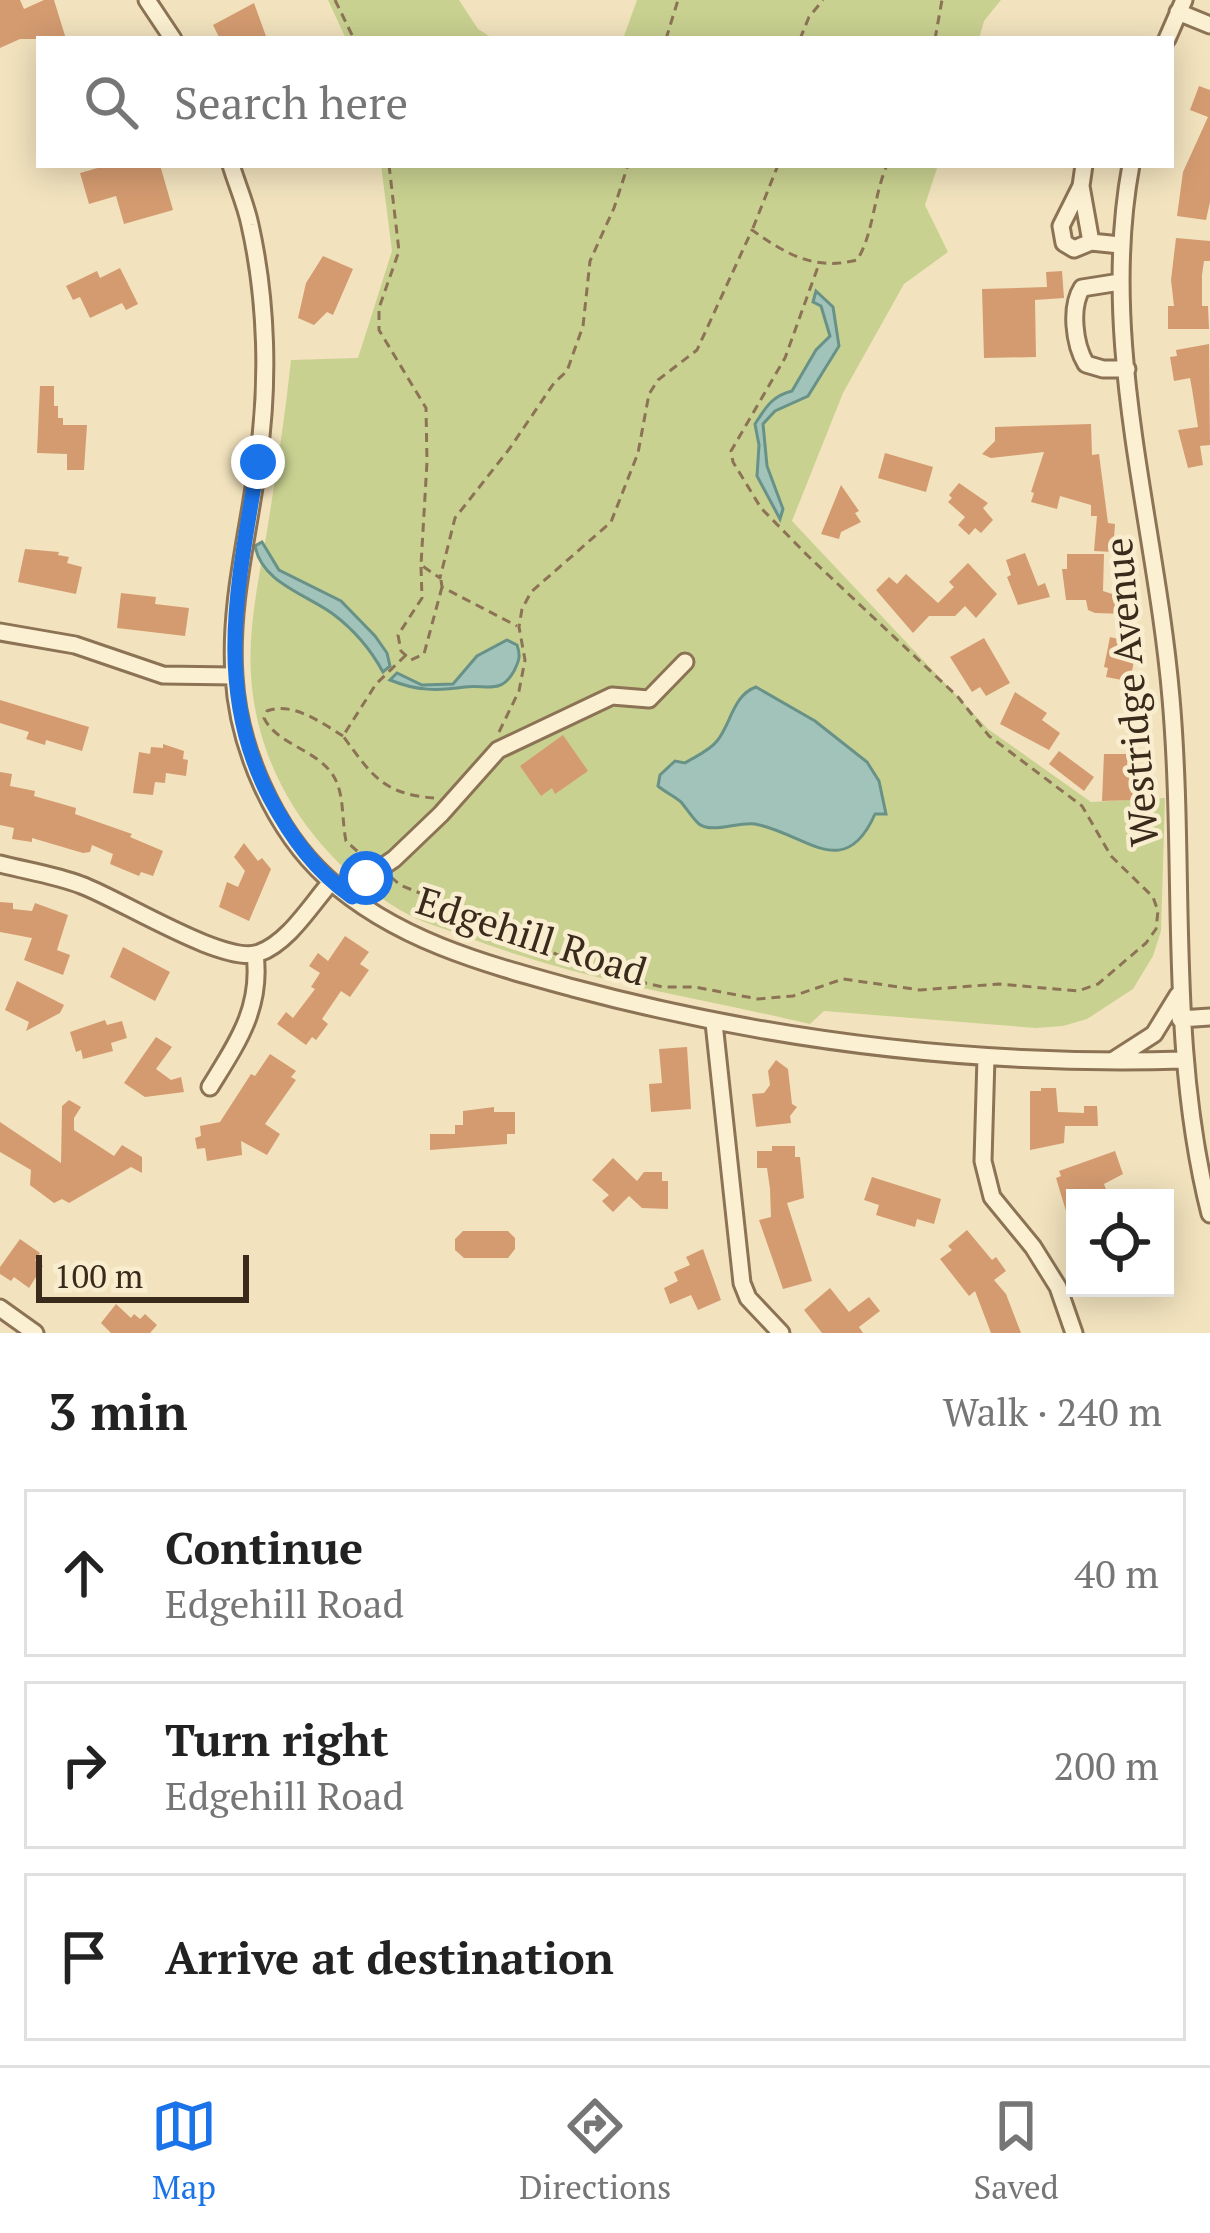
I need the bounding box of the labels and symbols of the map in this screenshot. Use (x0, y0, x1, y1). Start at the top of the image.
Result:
route end (231, 435, 285, 489)
street label: Westridge Avenue (1091, 535, 1169, 849)
route start (339, 851, 393, 905)
street label: Edgehill Road (410, 873, 654, 997)
scale bar (36, 1249, 249, 1302)

